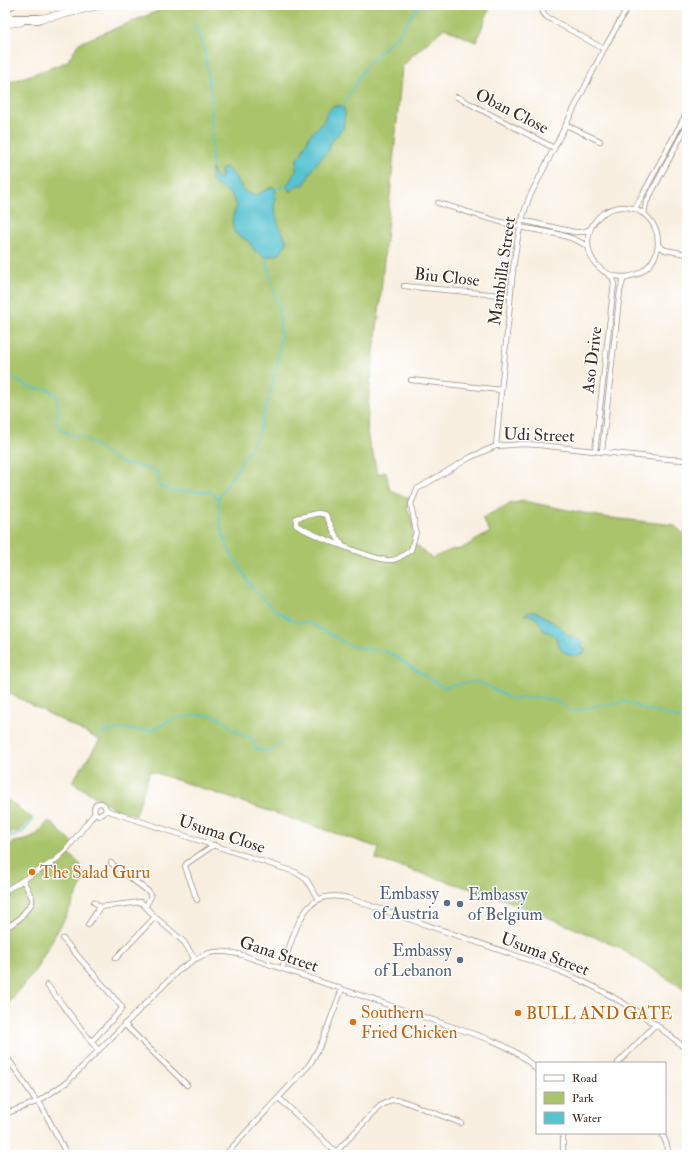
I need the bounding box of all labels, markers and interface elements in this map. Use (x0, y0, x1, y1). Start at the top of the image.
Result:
street label: Oban Close (472, 84, 552, 138)
street label: Mambilla Street (484, 215, 520, 327)
street label: Biu Close (413, 263, 481, 291)
street label: Aso Drive (577, 325, 607, 396)
street label: Udi Street (503, 423, 575, 447)
street label: Usuma Close (176, 810, 268, 858)
place label: The Salad Guru (40, 862, 150, 883)
marker: The Salad Guru (27, 867, 37, 877)
place label: Embassy of Austria (373, 883, 440, 924)
place label: Embassy of Belgium (468, 884, 543, 925)
marker: Embassy of Austria (442, 898, 452, 908)
marker: Embassy of Belgium (455, 899, 465, 909)
street label: Usuma Street (498, 927, 593, 981)
street label: Gana Street (237, 931, 321, 977)
place label: Embassy of Lebanon (374, 940, 453, 981)
marker: Embassy of Lebanon (455, 955, 465, 965)
place label: Southern Fried Chicken (361, 1002, 458, 1043)
place label: BULL AND GATE (526, 1003, 672, 1024)
marker: BULL AND GATE (513, 1008, 523, 1018)
marker: Southern Fried Chicken (348, 1017, 358, 1027)
legend (536, 1062, 666, 1134)
text: Road (572, 1071, 597, 1086)
text: Park (572, 1091, 594, 1106)
text: Water (571, 1111, 602, 1126)

